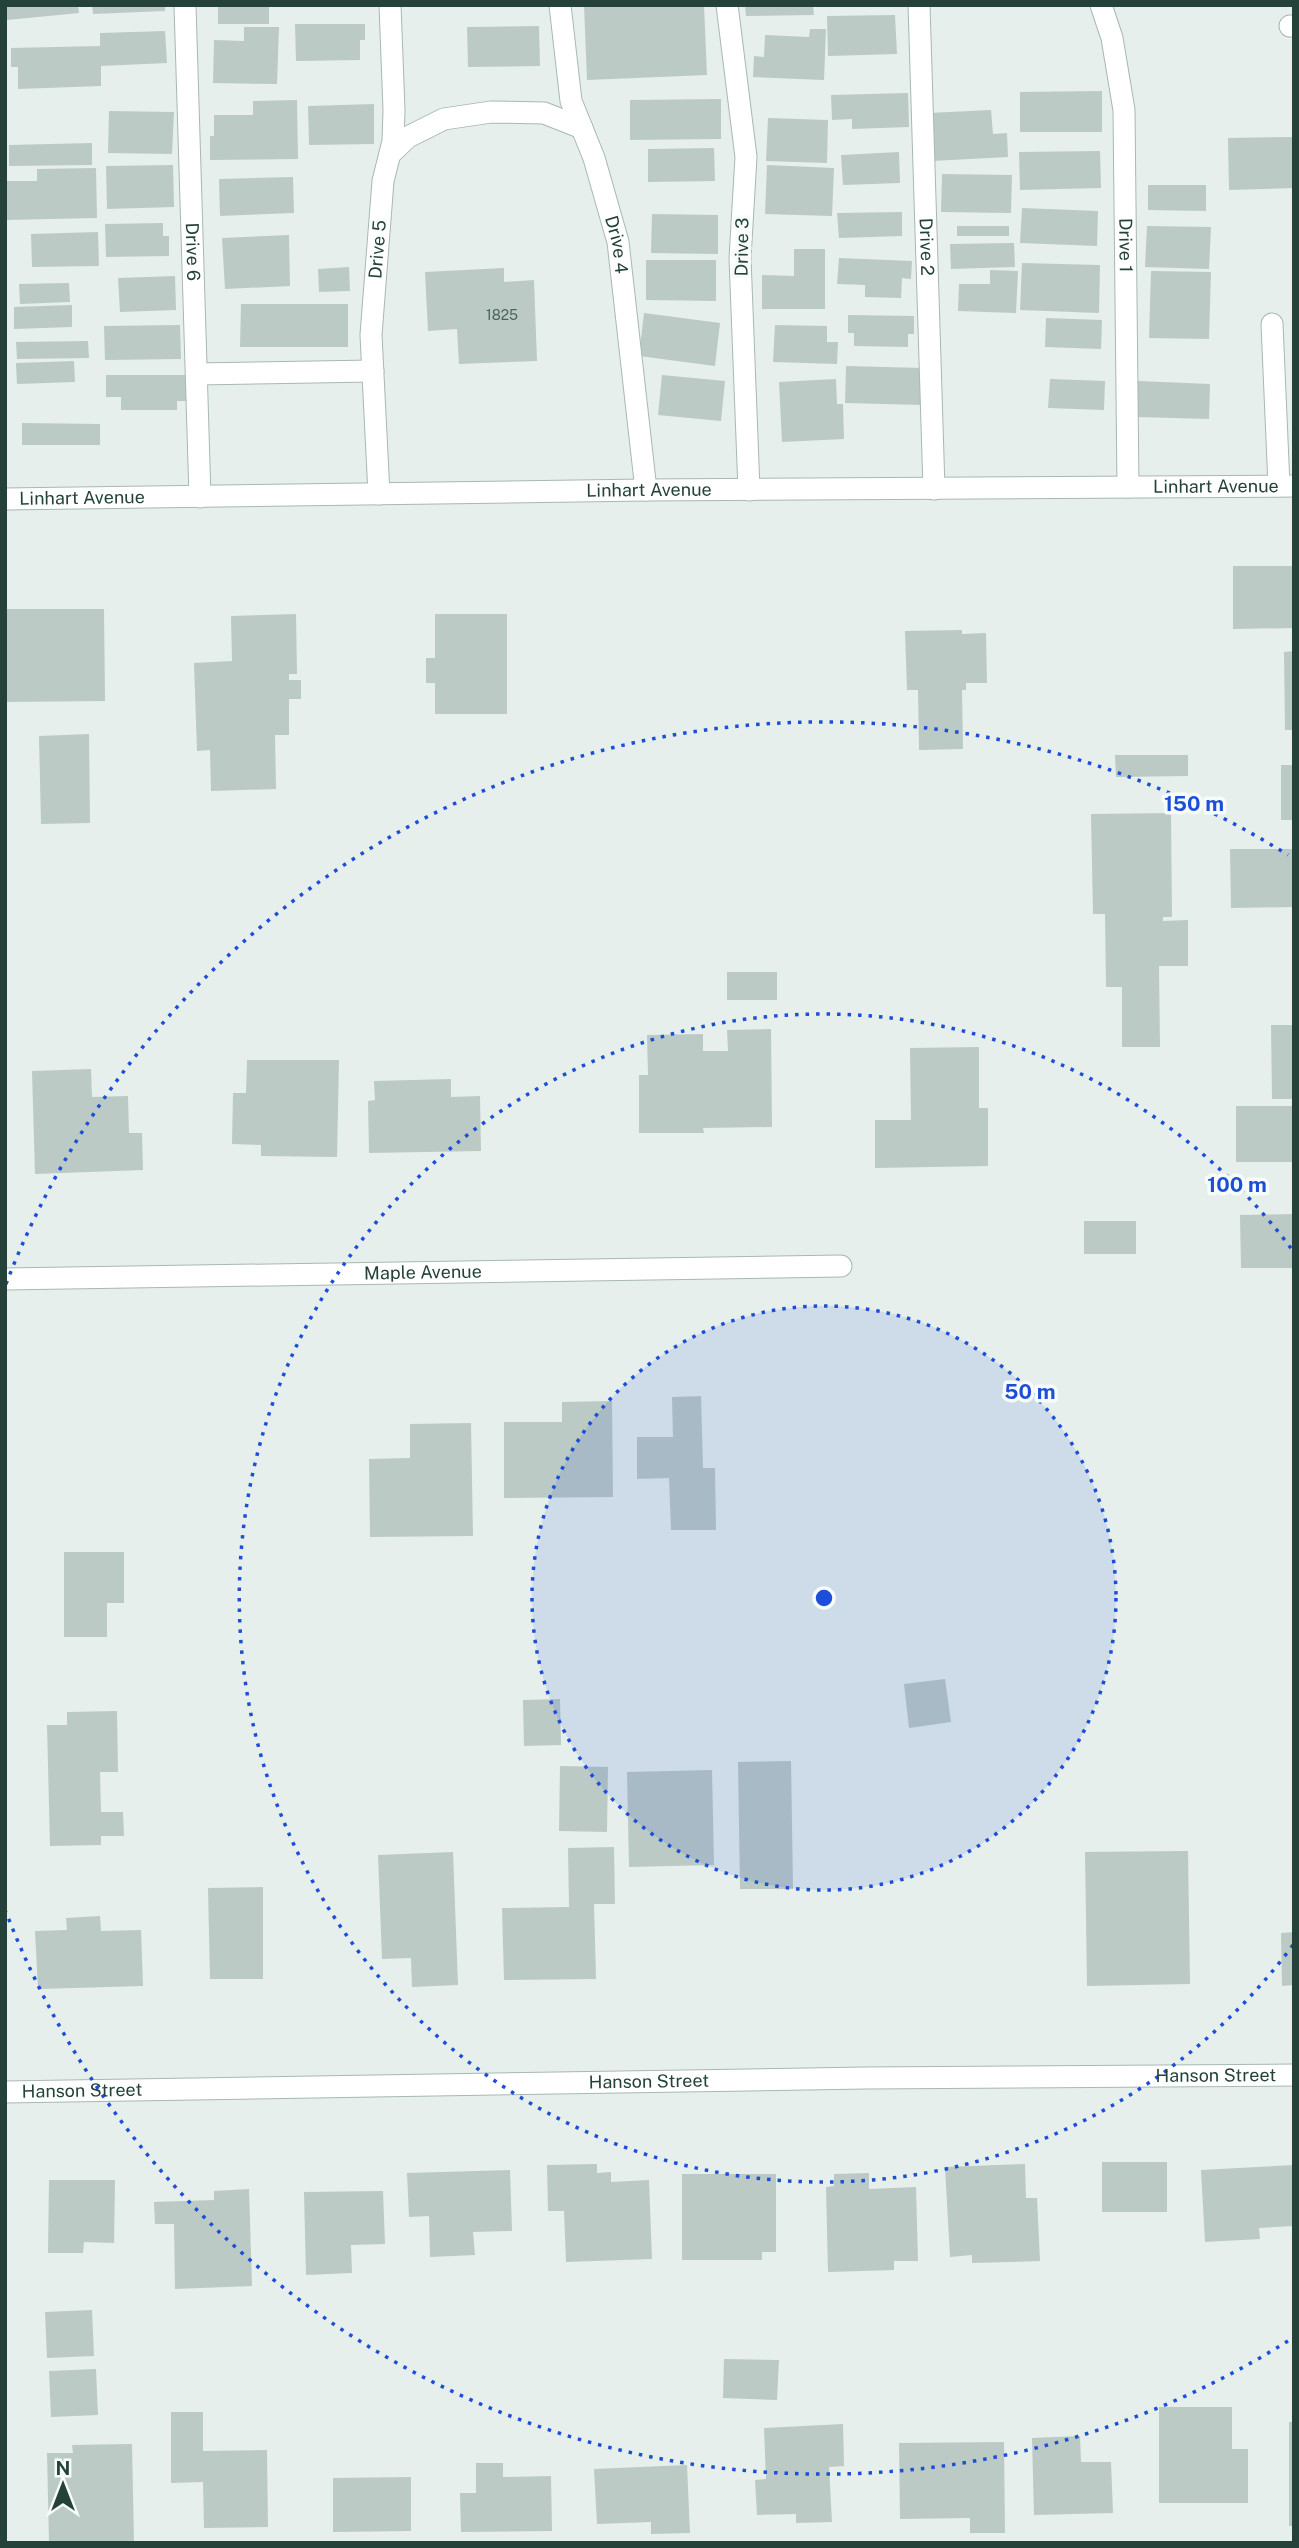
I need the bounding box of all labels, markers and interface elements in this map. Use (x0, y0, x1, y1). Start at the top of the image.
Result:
street label: Drive 4 (601, 213, 633, 275)
street label: Drive 3 (730, 217, 753, 277)
street label: Drive 2 (916, 218, 938, 276)
street label: Drive 1 (1115, 218, 1137, 273)
street label: Drive 5 (364, 219, 390, 280)
street label: Drive 6 (182, 222, 204, 281)
house number: 1825 (486, 307, 518, 323)
street label: Linhart Avenue (1153, 475, 1279, 497)
street label: Linhart Avenue (586, 479, 712, 501)
street label: Linhart Avenue (19, 486, 145, 509)
text: 150 m (1164, 791, 1224, 816)
text: 100 m (1207, 1172, 1267, 1197)
street label: Maple Avenue (364, 1261, 482, 1283)
text: 50 m (1004, 1379, 1056, 1404)
centre of rings (812, 1586, 836, 1610)
street label: Hanson Street (1155, 2064, 1276, 2086)
street label: Hanson Street (588, 2070, 709, 2092)
street label: Hanson Street (21, 2079, 142, 2102)
north arrow (28, 2450, 98, 2520)
text: N (56, 2457, 70, 2479)

